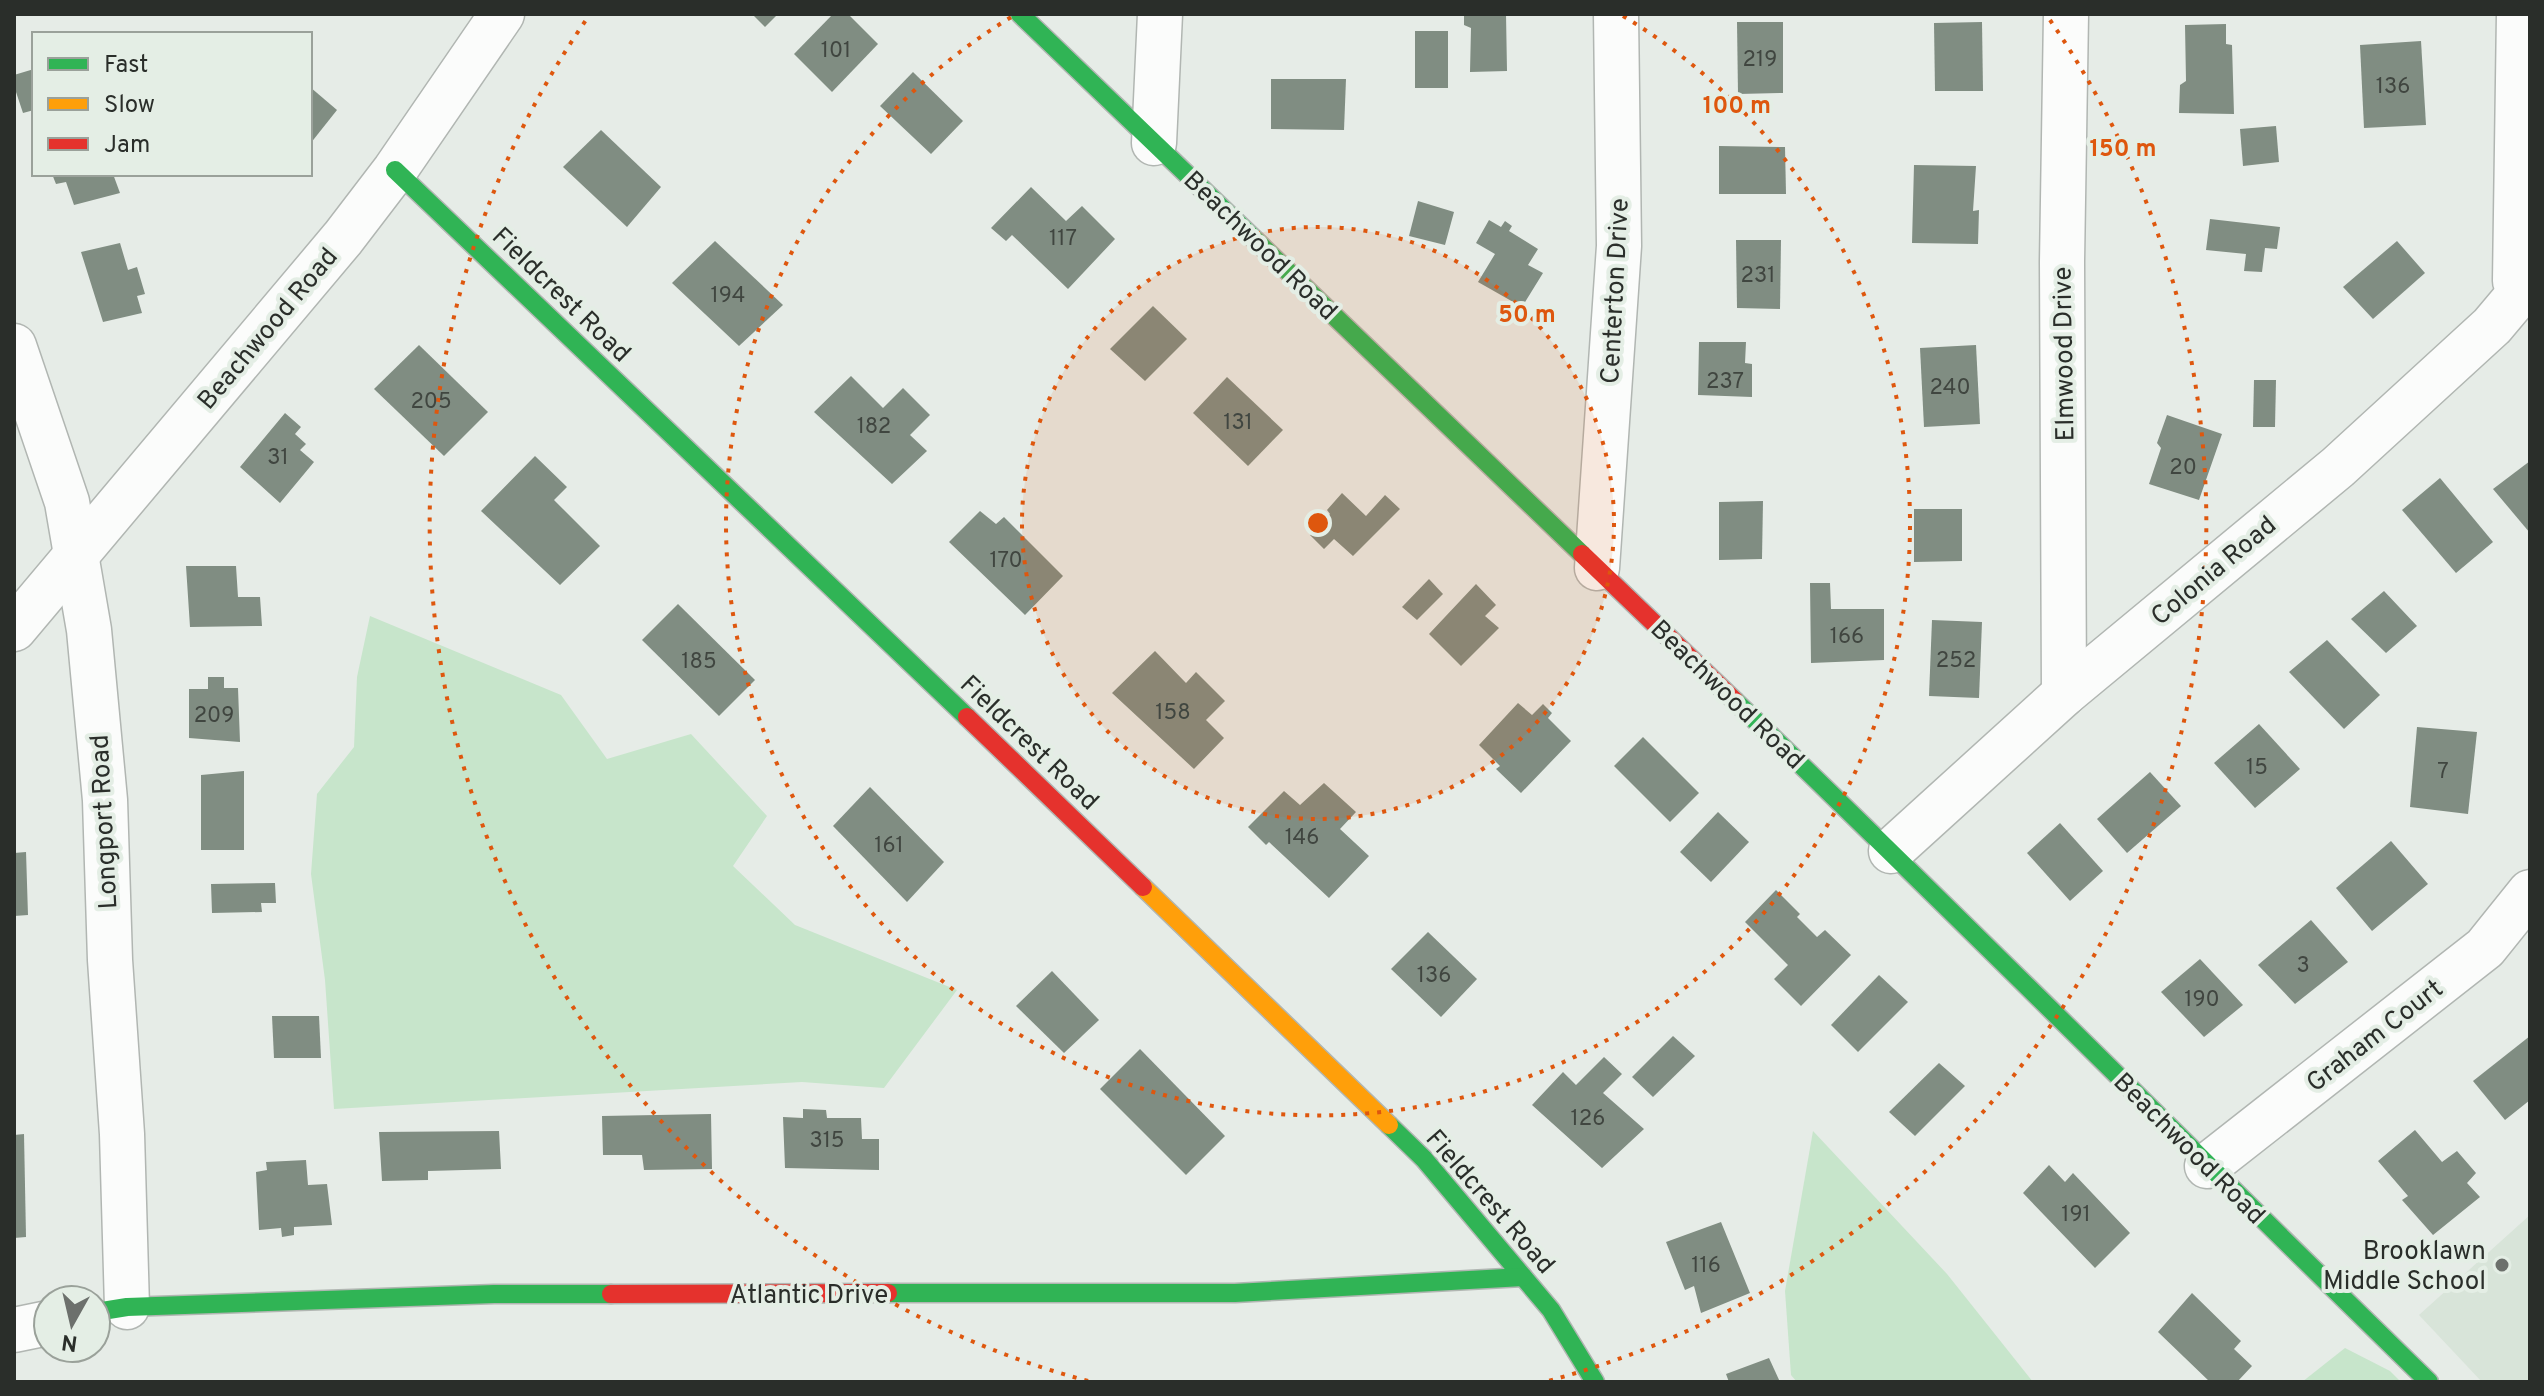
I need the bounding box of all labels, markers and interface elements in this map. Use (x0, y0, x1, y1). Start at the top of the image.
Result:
legend (32, 32, 312, 176)
house number: 101 (821, 38, 851, 65)
house number: 219 (1743, 47, 1777, 74)
text: Fast (104, 51, 148, 81)
house number: 136 (2376, 74, 2410, 101)
text: Slow (104, 91, 155, 121)
text: 100 m (1703, 92, 1771, 122)
text: Jam (104, 131, 150, 161)
text: 150 m (2089, 135, 2157, 165)
street label: Beachwood Road (1175, 165, 1343, 329)
street label: Centerton Drive (1595, 197, 1638, 385)
street label: Fieldcrest Road (484, 221, 637, 371)
house number: 117 (1049, 226, 1077, 253)
street label: Beachwood Road (191, 242, 346, 417)
house number: 231 (1741, 263, 1775, 290)
street label: Elmwood Drive (2047, 266, 2084, 442)
house number: 194 (710, 283, 746, 310)
text: 50 m (1498, 301, 1556, 331)
house number: 237 (1706, 369, 1744, 396)
house number: 240 (1929, 375, 1971, 402)
house number: 205 (410, 389, 452, 416)
house number: 131 (1223, 410, 1253, 437)
house number: 182 (857, 414, 891, 441)
house number: 31 (267, 445, 289, 472)
house number: 20 (2169, 455, 2197, 482)
centre of rings (1304, 509, 1332, 537)
street label: Colonia Road (2145, 510, 2284, 634)
house number: 170 (989, 548, 1023, 575)
street label: Beachwood Road (1642, 614, 1810, 778)
house number: 166 (1830, 624, 1864, 651)
house number: 252 (1936, 648, 1976, 675)
house number: 185 (681, 649, 717, 676)
street label: Fieldcrest Road (952, 669, 1105, 819)
house number: 158 (1155, 700, 1191, 727)
house number: 209 (194, 703, 234, 730)
street label: Longport Road (84, 734, 127, 910)
house number: 15 (2246, 755, 2268, 782)
house number: 7 (2437, 759, 2449, 786)
house number: 146 (1285, 825, 1319, 852)
house number: 161 (874, 833, 904, 860)
house number: 3 (2296, 953, 2310, 980)
house number: 136 (1417, 963, 1451, 990)
street label: Graham Court (2300, 973, 2451, 1101)
house number: 190 (2184, 987, 2220, 1014)
street label: Beachwood Road (2105, 1067, 2271, 1233)
house number: 126 (1571, 1106, 1605, 1133)
street label: Fieldcrest Road (1417, 1124, 1561, 1282)
house number: 315 (809, 1128, 845, 1155)
house number: 191 (2061, 1202, 2091, 1229)
place label: Brooklawn Middle School (2323, 1236, 2486, 1299)
house number: 116 (1691, 1253, 1721, 1280)
marker: Brooklawn Middle School (2493, 1256, 2511, 1274)
street label: Atlantic Drive (730, 1280, 888, 1313)
north arrow (32, 1284, 112, 1364)
text: N (60, 1327, 79, 1356)

